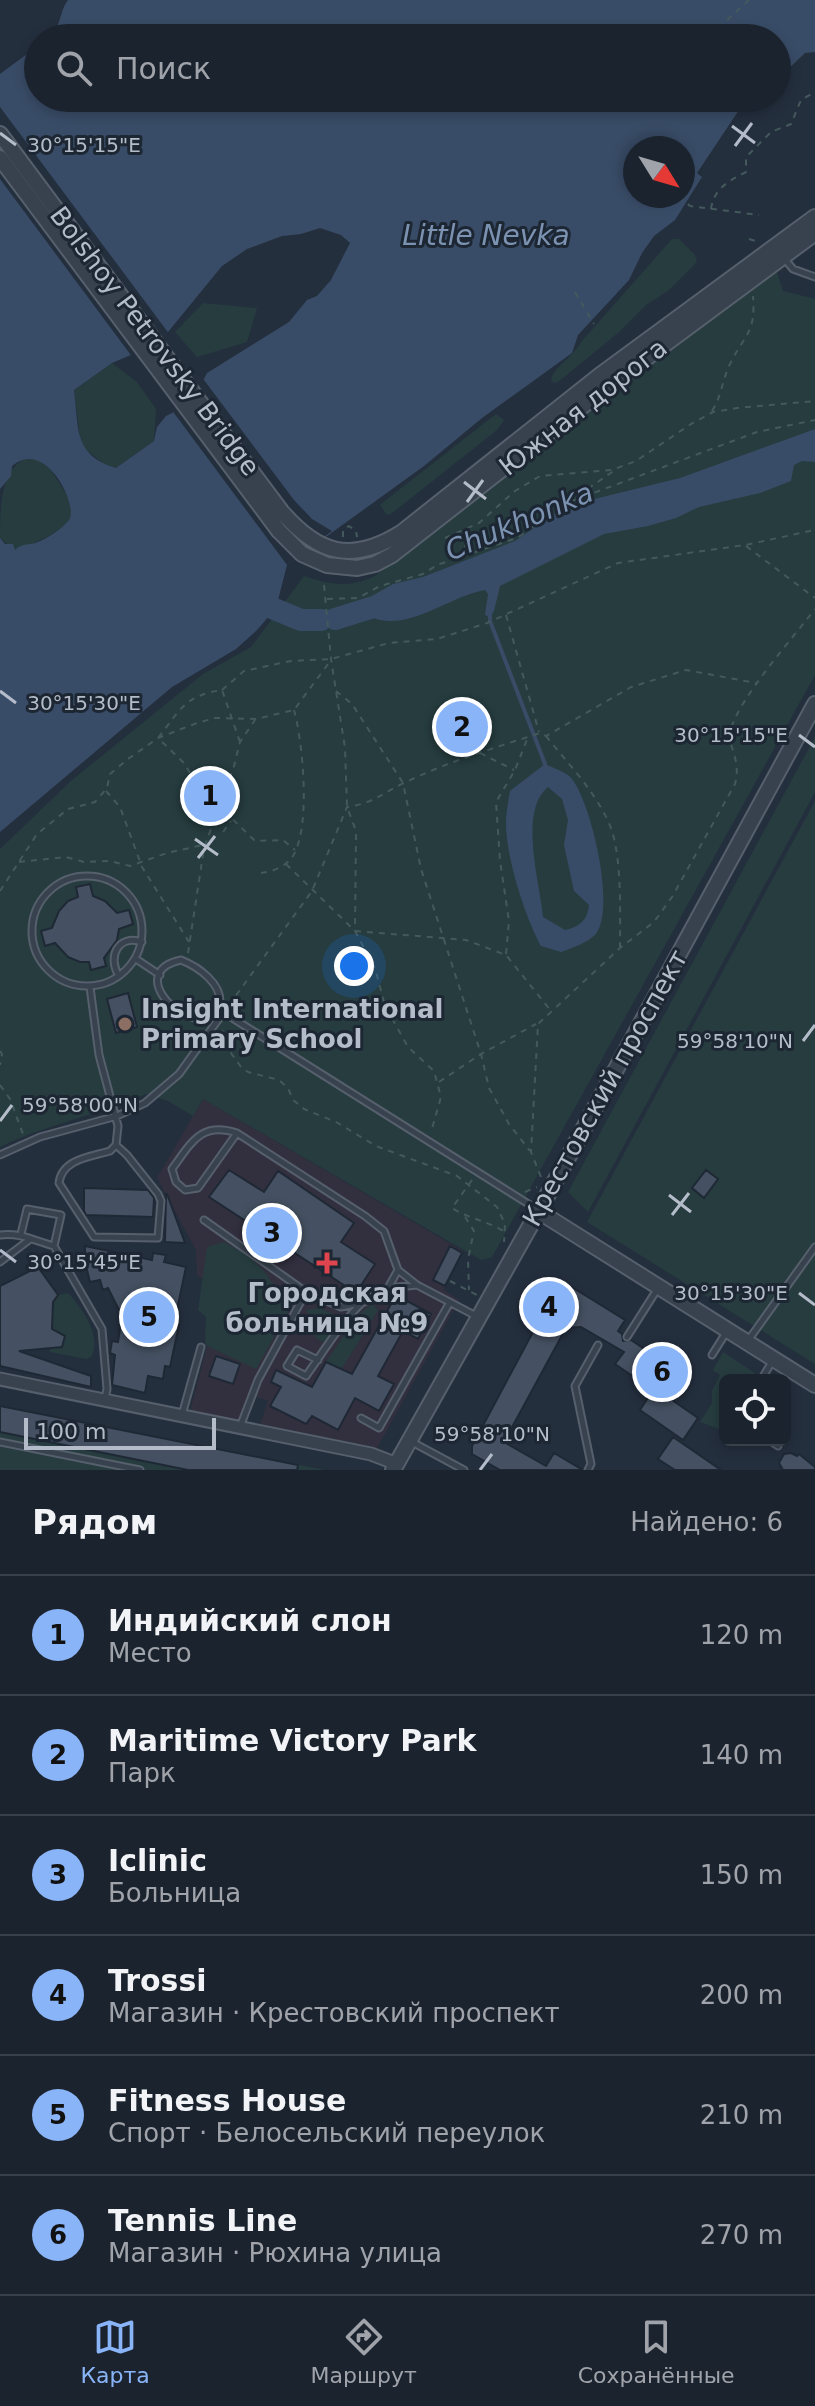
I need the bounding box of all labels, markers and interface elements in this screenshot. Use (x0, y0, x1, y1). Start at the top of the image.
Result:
search box (24, 24, 791, 112)
icon: search (52, 46, 96, 90)
text: Поиск (116, 51, 211, 86)
text: 30°15'15"E (27, 133, 141, 157)
north arrow (623, 136, 695, 208)
street label: Bolshoy Petrovsky Bridge (44, 201, 266, 481)
water label: Little Nevka (402, 219, 570, 252)
street label: Южная дорога (493, 332, 673, 482)
water label: Chukhonka (440, 476, 598, 567)
text: 30°15'30"E (27, 691, 141, 715)
pin: 2 (436, 697, 488, 757)
text: 30°15'15"E (674, 723, 788, 747)
pin: 1 (184, 766, 236, 826)
street label: Крестовский проспект (516, 945, 694, 1231)
your location (334, 946, 374, 986)
place label: Insight International Primary School (141, 994, 443, 1054)
marker: Insight International Primary School (116, 1015, 134, 1033)
text: 59°58'10"N (677, 1029, 793, 1053)
text: 59°58'00"N (22, 1093, 138, 1117)
pin: 3 (246, 1203, 298, 1263)
text: 30°15'45"E (27, 1250, 141, 1274)
marker: Городская больница №9 (316, 1252, 338, 1274)
pin: 4 (523, 1277, 575, 1337)
place label: Городская больница №9 (226, 1278, 428, 1338)
text: 30°15'30"E (674, 1281, 788, 1305)
pin: 5 (123, 1287, 175, 1347)
pin: 6 (636, 1342, 688, 1402)
map controls (719, 1374, 791, 1446)
button: locate (719, 1374, 791, 1446)
scale bar (24, 1414, 216, 1450)
text: 100 m (36, 1419, 106, 1444)
text: 59°58'10"N (434, 1422, 550, 1446)
text: Рядом (32, 1502, 157, 1542)
text: Найдено: 6 (630, 1507, 783, 1537)
text: Индийский слон (108, 1603, 392, 1638)
text: 1 (49, 1620, 67, 1650)
text: 120 m (700, 1620, 783, 1650)
text: Место (108, 1638, 192, 1668)
text: Maritime Victory Park (108, 1723, 477, 1758)
text: 2 (49, 1740, 67, 1770)
text: 140 m (700, 1740, 783, 1770)
text: Парк (108, 1758, 176, 1788)
text: Iclinic (108, 1843, 207, 1878)
text: 3 (49, 1860, 67, 1890)
text: 150 m (700, 1860, 783, 1890)
text: Больница (108, 1878, 241, 1908)
text: Trossi (108, 1963, 207, 1998)
text: 4 (49, 1980, 67, 2010)
text: 200 m (700, 1980, 783, 2010)
text: Магазин · Крестовский проспект (108, 1998, 560, 2028)
text: Fitness House (108, 2083, 346, 2118)
text: 5 (49, 2100, 67, 2130)
text: 210 m (700, 2100, 783, 2130)
text: Спорт · Белосельский переулок (108, 2118, 545, 2148)
text: Tennis Line (108, 2203, 297, 2238)
text: 6 (49, 2220, 67, 2250)
text: 270 m (700, 2220, 783, 2250)
text: Магазин · Рюхина улица (108, 2238, 442, 2268)
tab: Карта (80, 2315, 150, 2388)
tab: Маршрут (311, 2315, 417, 2388)
tab: Сохранённые (578, 2315, 735, 2388)

